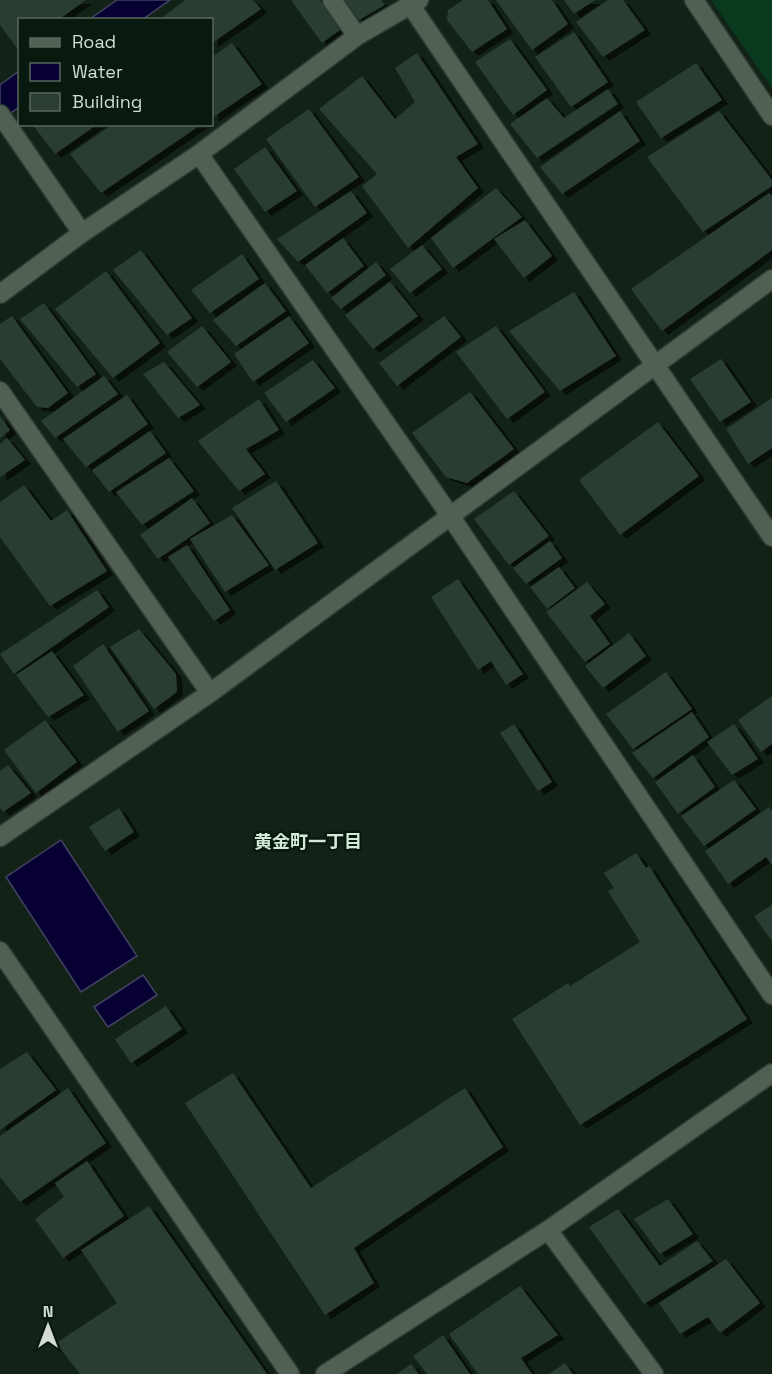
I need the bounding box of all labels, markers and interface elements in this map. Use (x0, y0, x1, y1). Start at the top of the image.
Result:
legend (18, 18, 213, 126)
text: Road (72, 30, 116, 53)
text: Water (72, 60, 123, 83)
text: Building (72, 90, 142, 113)
district label: 黄金町一丁目 (254, 830, 362, 853)
north arrow (18, 1296, 78, 1356)
text: N (43, 1301, 53, 1322)

